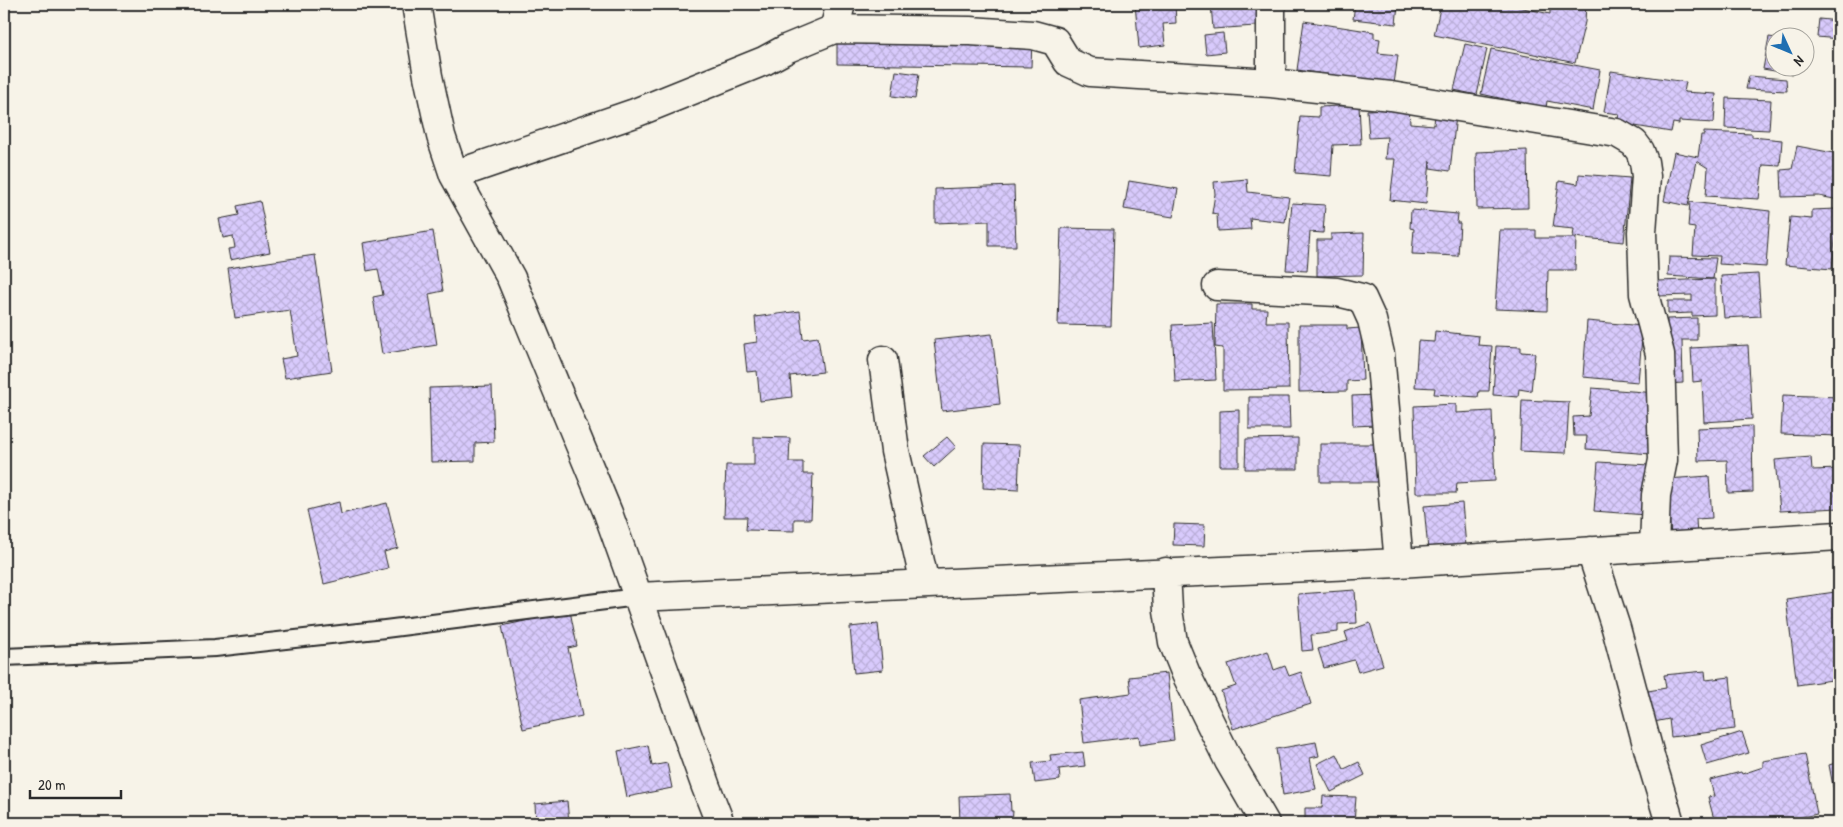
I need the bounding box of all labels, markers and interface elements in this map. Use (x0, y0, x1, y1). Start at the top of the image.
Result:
north arrow (1766, 28, 1816, 78)
text: N (1790, 52, 1809, 71)
scale bar (30, 767, 121, 799)
text: 20 m (38, 774, 65, 795)

